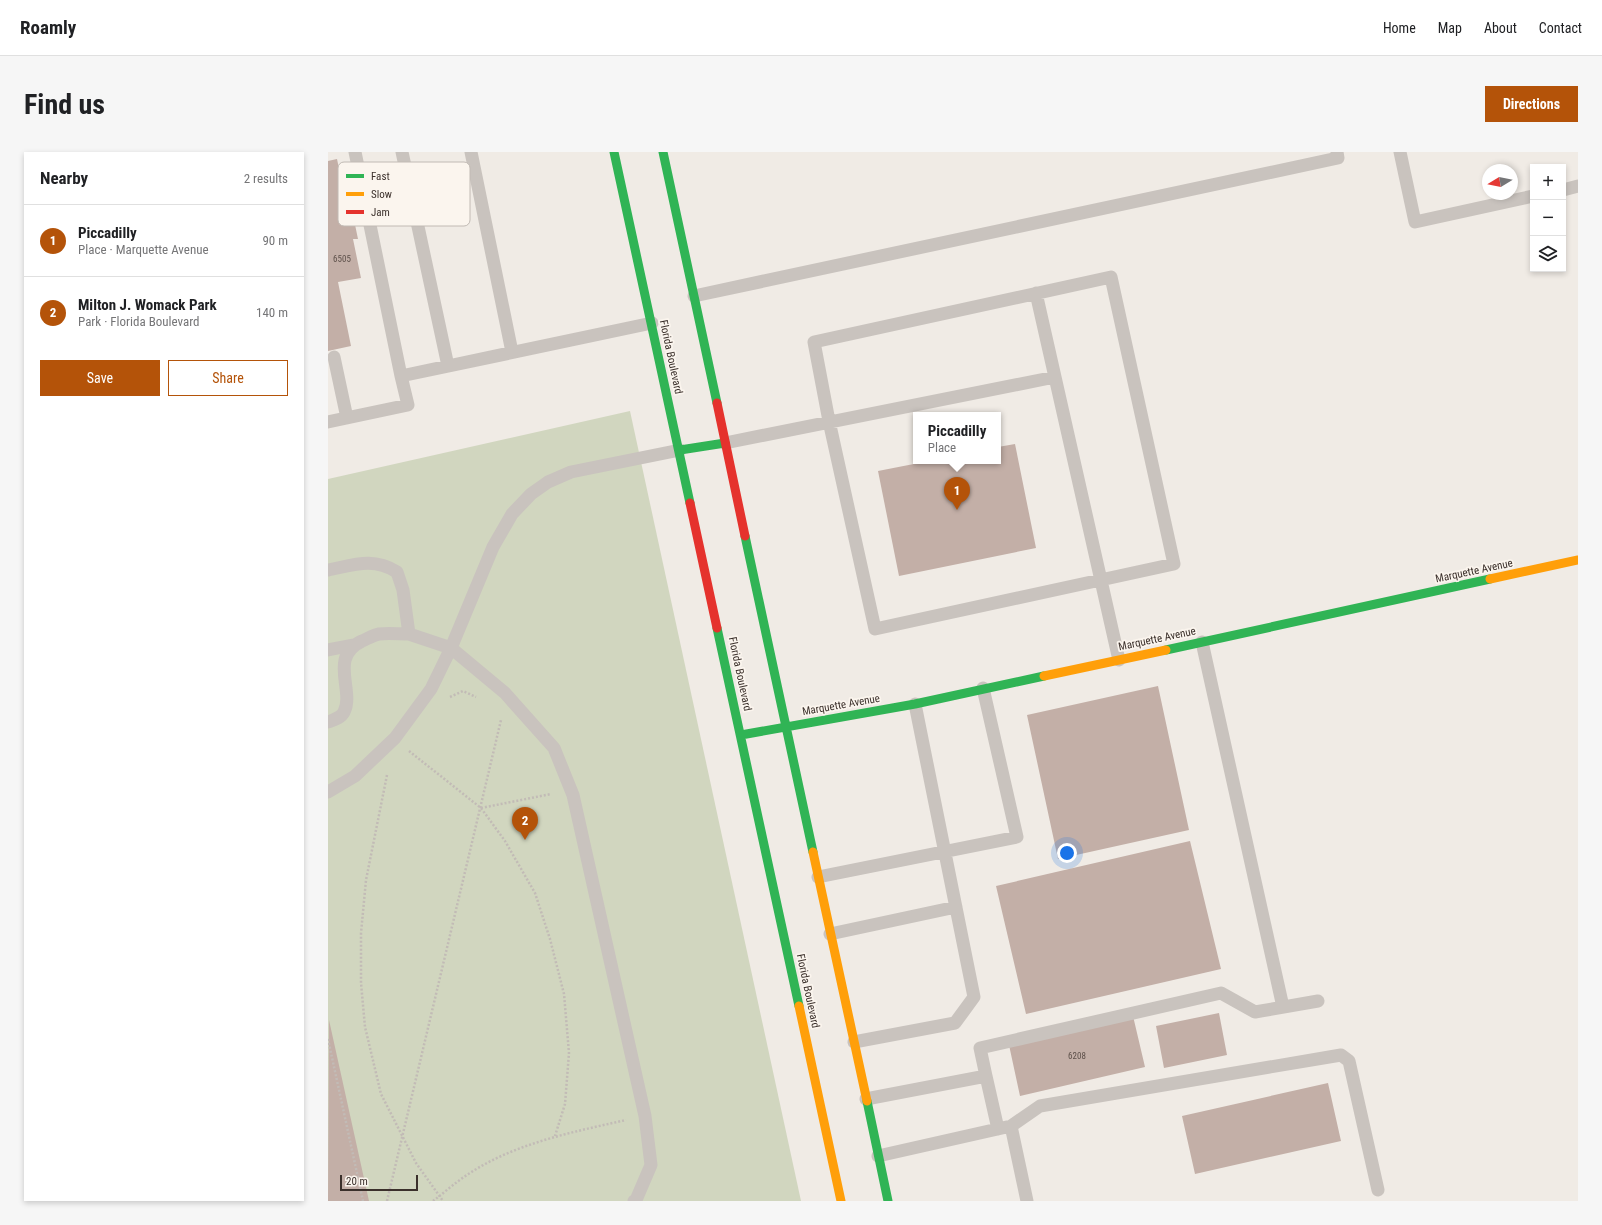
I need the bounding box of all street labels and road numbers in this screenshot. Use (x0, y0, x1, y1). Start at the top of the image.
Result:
street label: Florida Boulevard (657, 319, 685, 395)
street label: Marquette Avenue (1434, 556, 1514, 586)
street label: Marquette Avenue (1117, 624, 1197, 654)
street label: Florida Boulevard (726, 636, 754, 712)
street label: Marquette Avenue (801, 692, 881, 718)
street label: Florida Boulevard (794, 953, 822, 1029)

